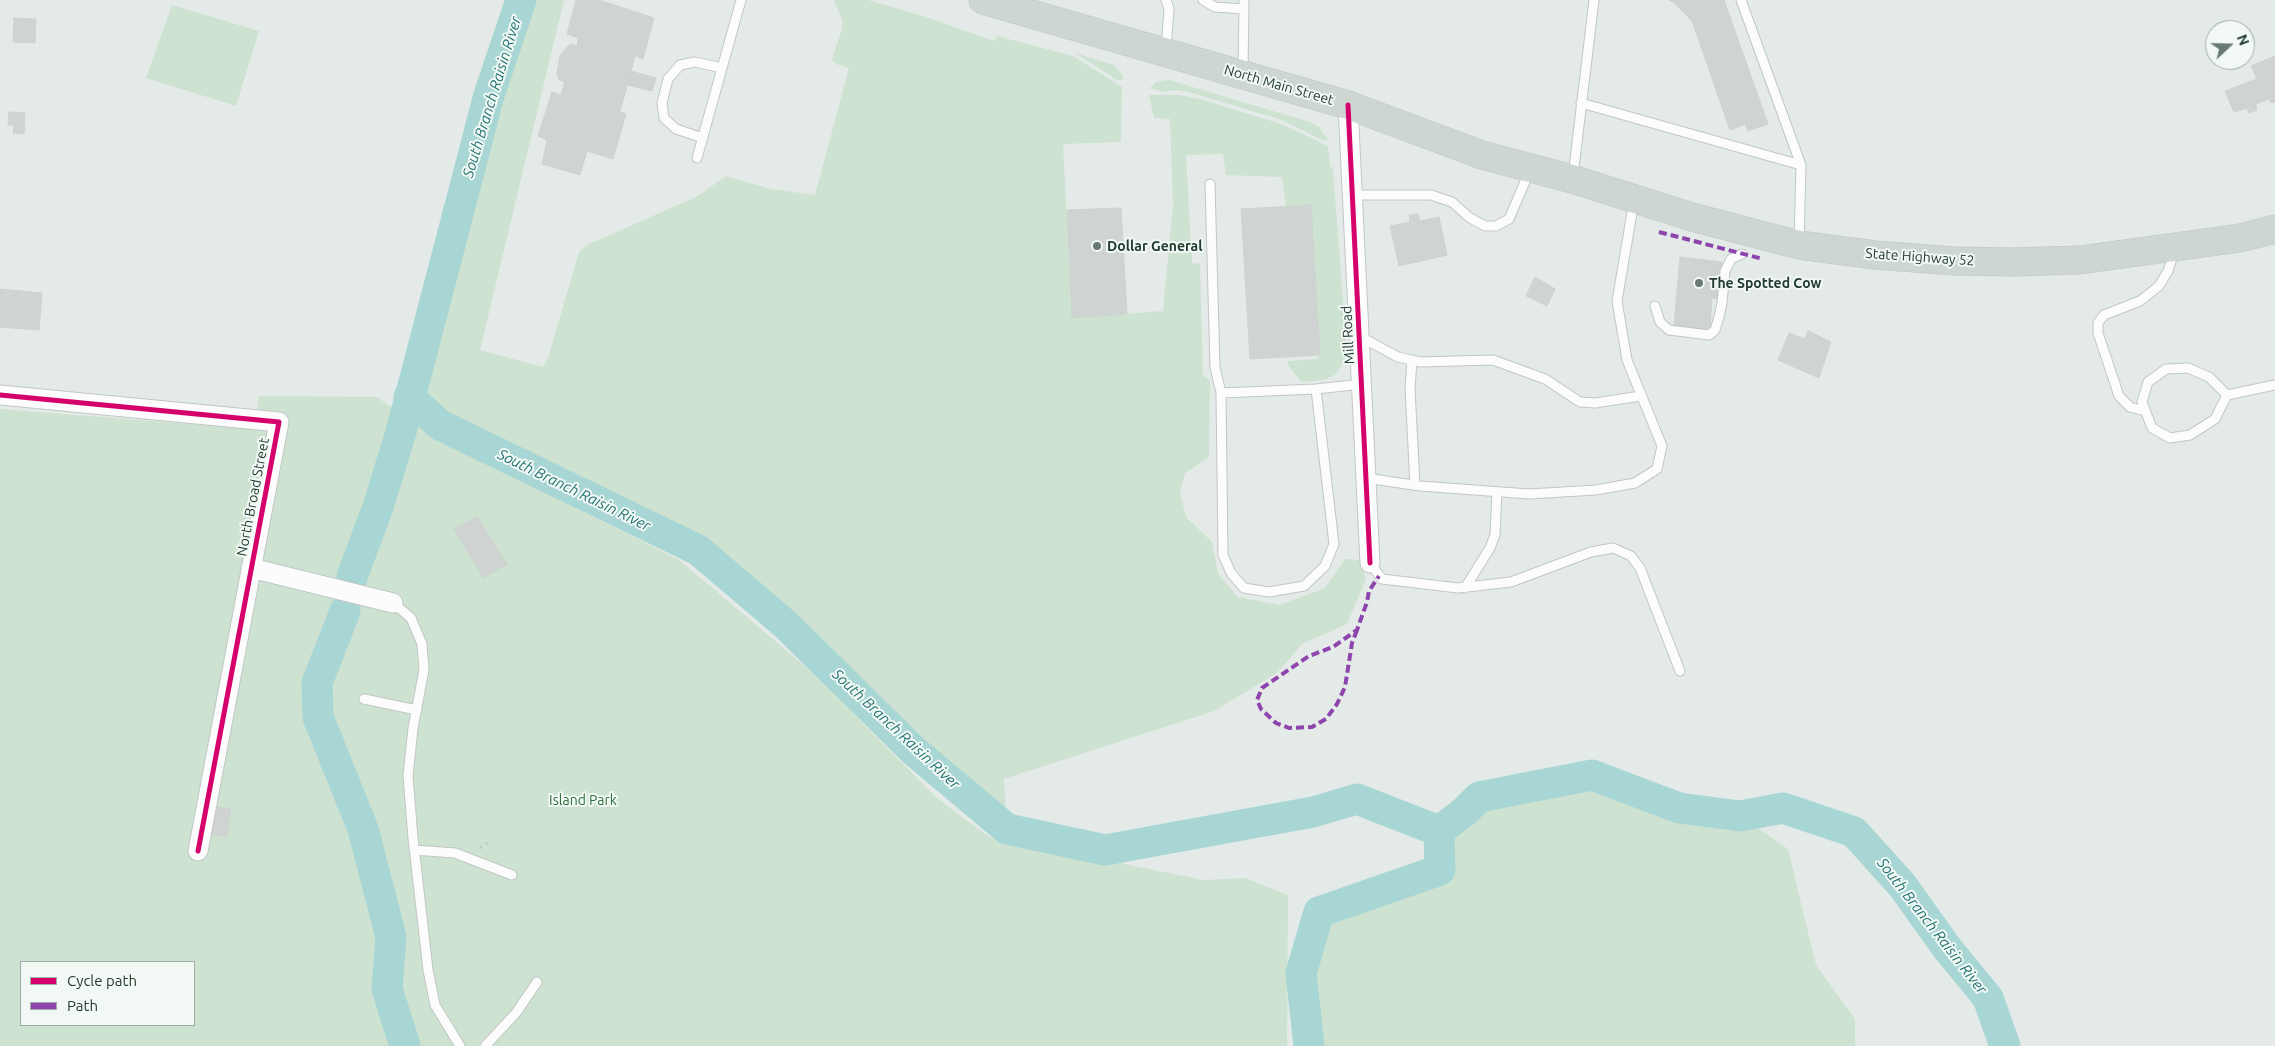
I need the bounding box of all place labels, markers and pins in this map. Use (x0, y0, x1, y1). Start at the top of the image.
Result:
place label: Dollar General (1107, 238, 1202, 254)
marker: Dollar General (1091, 240, 1103, 252)
place label: The Spotted Cow (1709, 275, 1821, 291)
marker: The Spotted Cow (1693, 277, 1705, 289)

